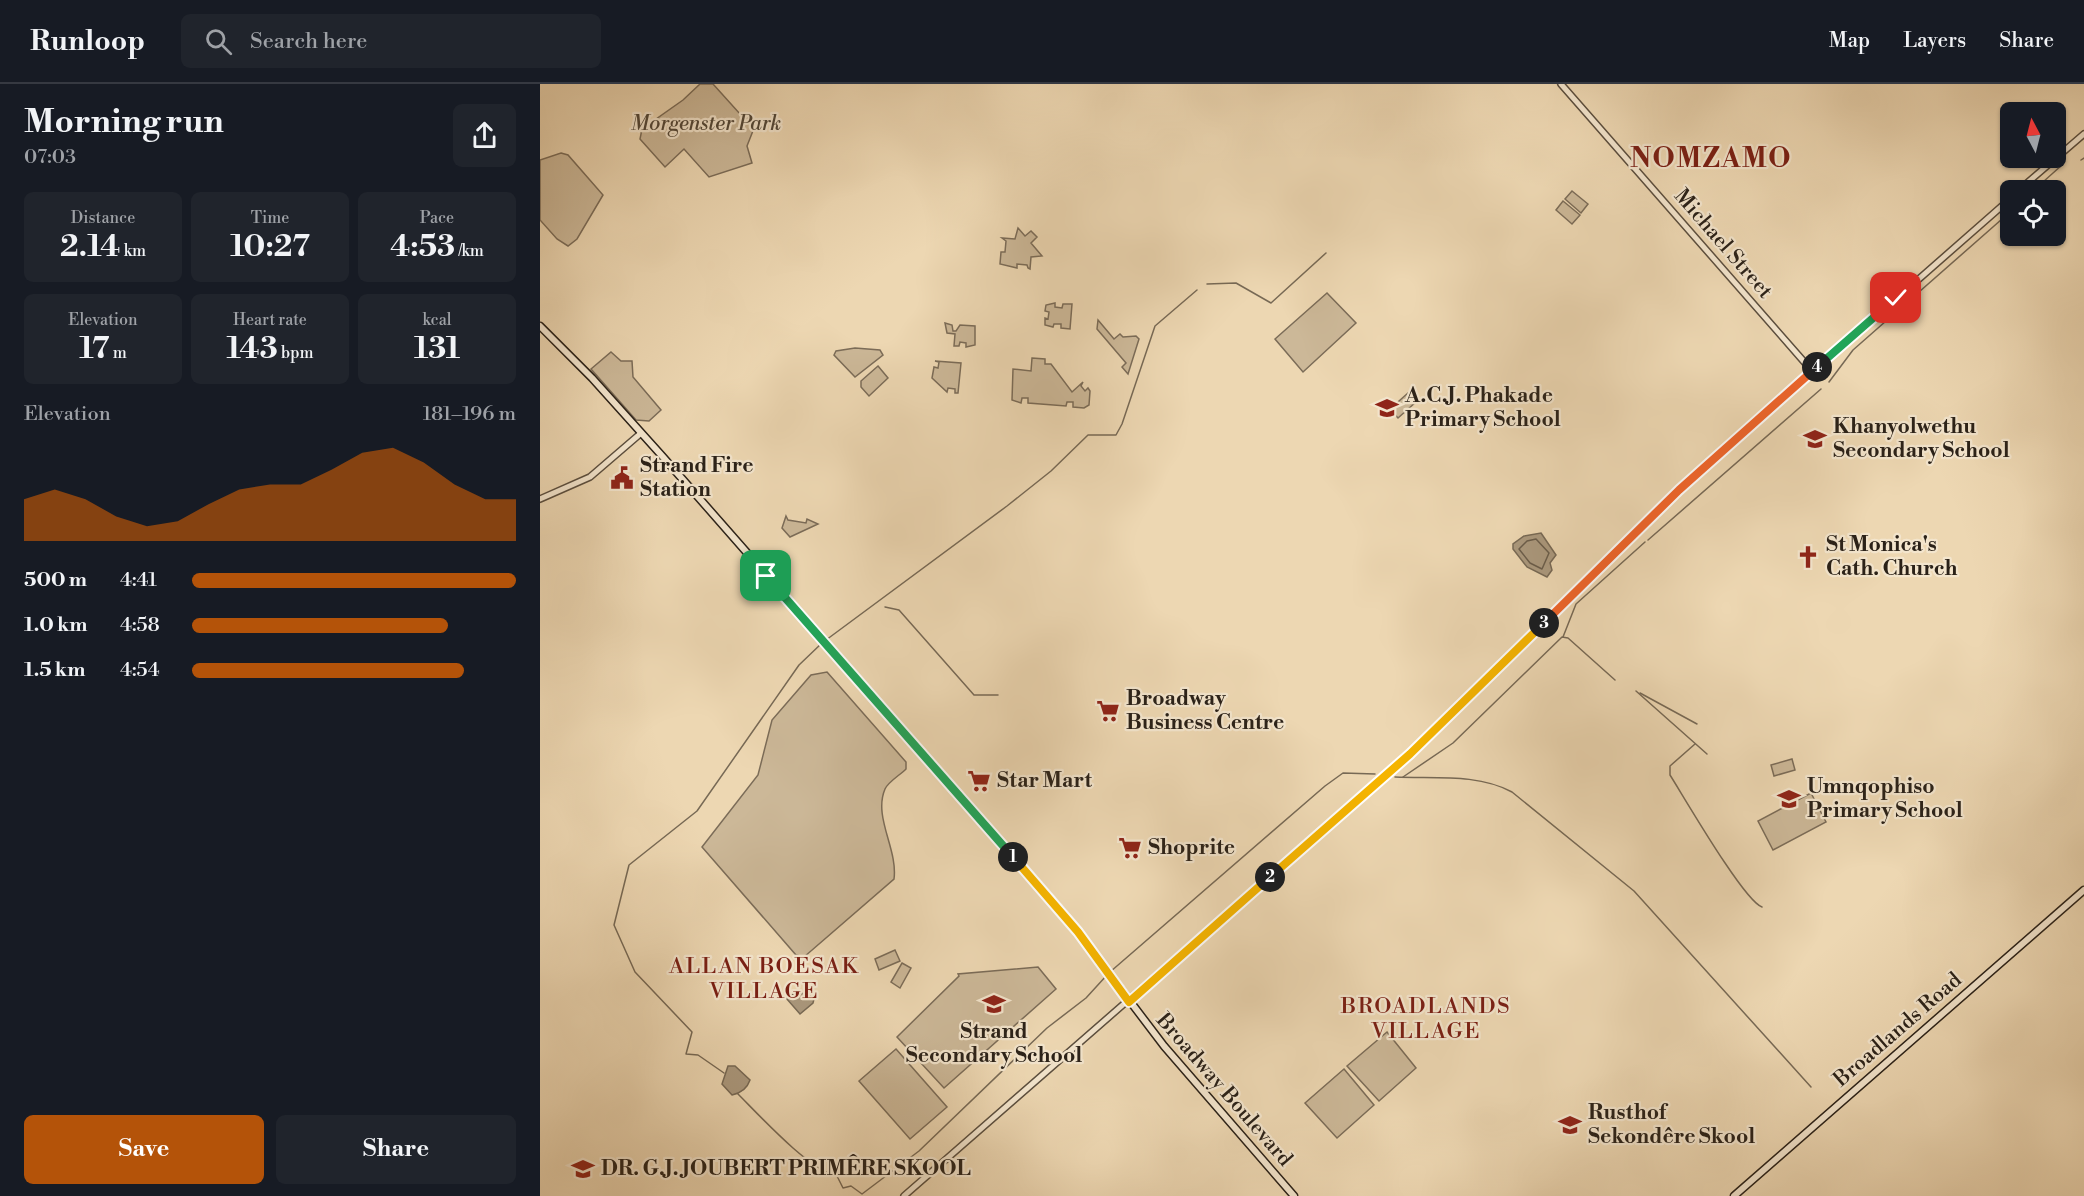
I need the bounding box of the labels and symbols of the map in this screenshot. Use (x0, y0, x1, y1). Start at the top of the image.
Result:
north arrow (2000, 102, 2066, 168)
park label: Morgenster Park (631, 111, 781, 137)
district label: NOMZAMO (1630, 142, 1792, 176)
street label: Michael Street (1668, 184, 1778, 305)
pin (1870, 272, 1921, 323)
pin: 4 (1802, 352, 1832, 382)
place label: A.C.J. Phakade Primary School (1404, 383, 1561, 433)
school or university icon: A.C.J. Phakade Primary School (1374, 395, 1400, 421)
place label: Khanyolwethu Secondary School (1833, 414, 2010, 464)
school or university icon: Khanyolwethu Secondary School (1802, 426, 1828, 452)
place label: Strand Fire Station (640, 453, 754, 503)
public building icon: Strand Fire Station (609, 465, 635, 491)
place label: St Monica's Cath. Church (1826, 532, 1957, 582)
church icon: St Monica's Cath. Church (1795, 544, 1821, 570)
pin (740, 550, 791, 601)
pin: 3 (1529, 608, 1559, 638)
place label: Broadway Business Centre (1126, 686, 1284, 736)
supermarket icon: Broadway Business Centre (1095, 698, 1121, 724)
supermarket icon: Star Mart (966, 768, 992, 794)
place label: Star Mart (997, 768, 1093, 794)
place label: Umnqophiso Primary School (1807, 774, 1963, 824)
school or university icon: Umnqophiso Primary School (1776, 786, 1802, 812)
supermarket icon: Shoprite (1117, 835, 1143, 861)
place label: Shoprite (1148, 835, 1235, 861)
pin: 1 (998, 842, 1028, 872)
pin: 2 (1255, 862, 1285, 892)
district label: ALLAN BOESAK VILLAGE (668, 953, 860, 1005)
street label: Broadlands Road (1828, 967, 1968, 1093)
school or university icon: Strand Secondary School (981, 991, 1007, 1017)
district label: BROADLANDS VILLAGE (1340, 993, 1511, 1045)
street label: Broadway Boulevard (1150, 1007, 1298, 1172)
place label: Strand Secondary School (906, 1019, 1082, 1069)
place label: Rusthof Sekondêre Skool (1588, 1100, 1755, 1150)
school or university icon: Rusthof Sekondêre Skool (1557, 1112, 1583, 1138)
place label: DR. G.J. JOUBERT PRIMÊRE SKOOL (601, 1154, 971, 1182)
school or university icon: DR. G.J. JOUBERT PRIMÊRE SKOOL (570, 1156, 596, 1182)

